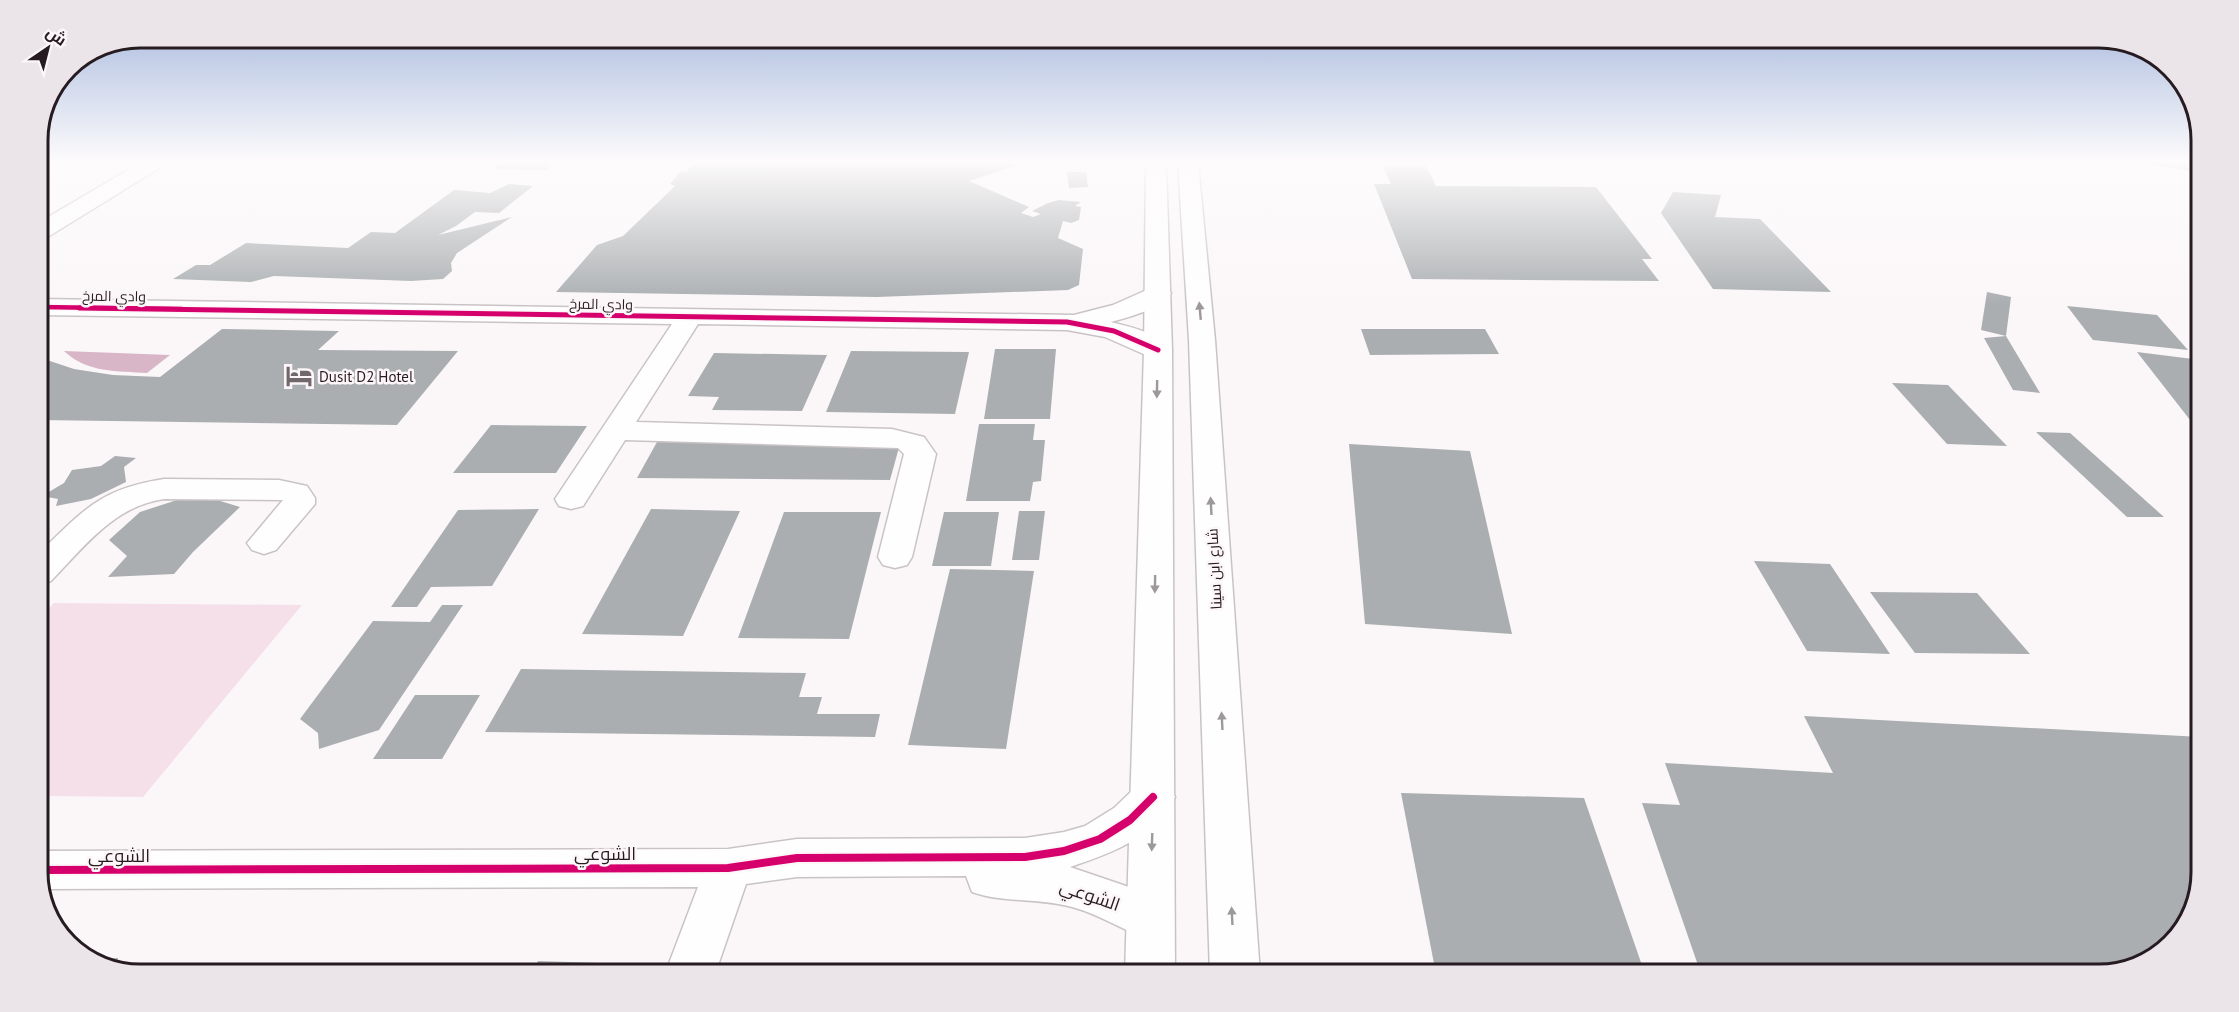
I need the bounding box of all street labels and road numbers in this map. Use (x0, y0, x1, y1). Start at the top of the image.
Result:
street label: وادي المرخ (82, 286, 146, 309)
street label: وادي المرخ (569, 294, 633, 317)
street label: شارع ابن سينا (1202, 528, 1228, 610)
street label: الشوعي (574, 842, 636, 868)
street label: الشوعي (88, 844, 150, 870)
street label: الشوعي (1056, 874, 1123, 919)

